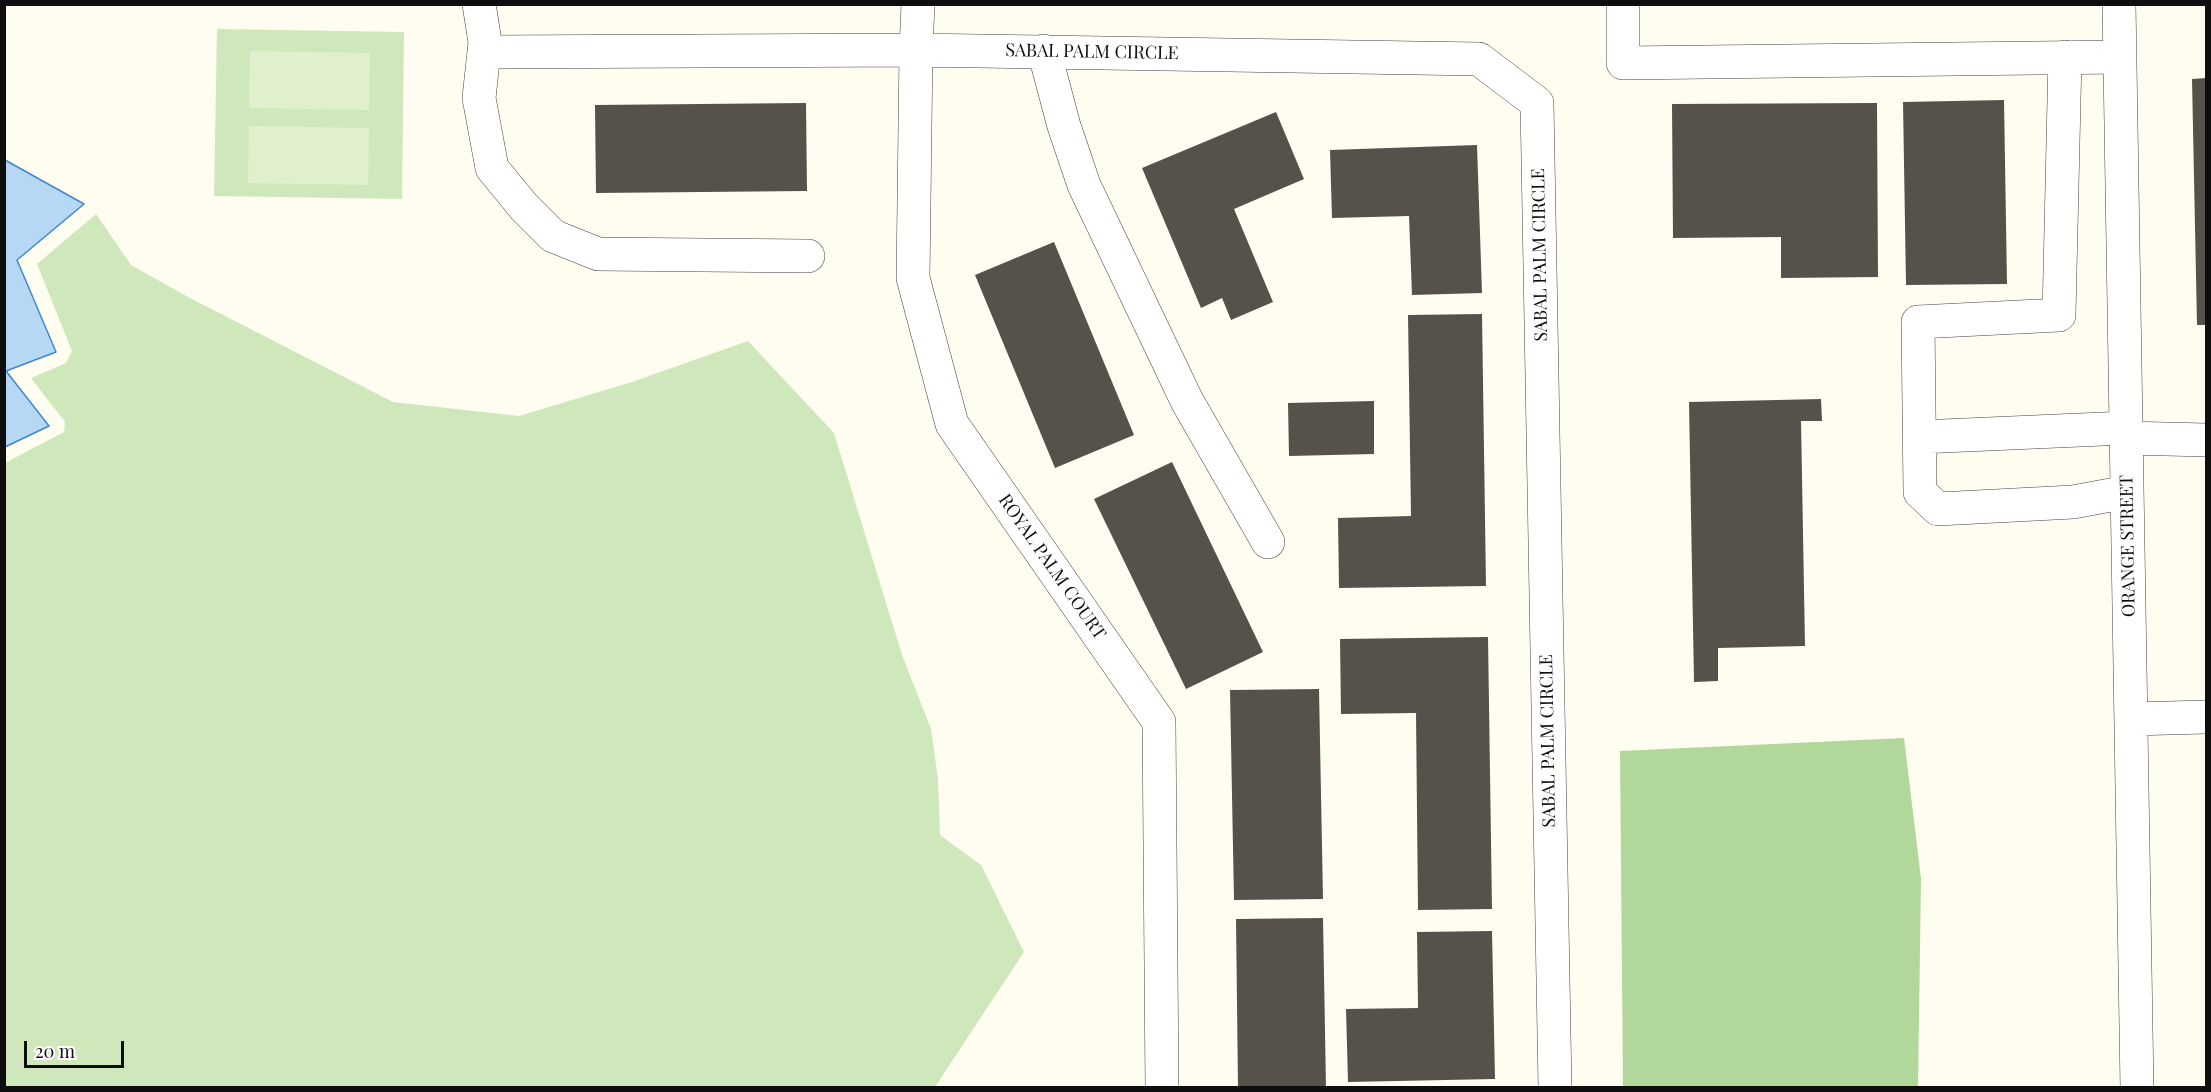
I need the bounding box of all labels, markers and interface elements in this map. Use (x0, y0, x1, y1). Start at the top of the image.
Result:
street label: SABAL PALM CIRCLE (1005, 40, 1179, 64)
street label: SABAL PALM CIRCLE (1528, 168, 1552, 342)
street label: ORANGE STREET (2116, 475, 2140, 617)
street label: ROYAL PALM COURT (994, 490, 1110, 644)
street label: SABAL PALM CIRCLE (1536, 654, 1560, 828)
scale bar (27, 1029, 128, 1067)
text: 20 m (35, 1039, 75, 1063)

